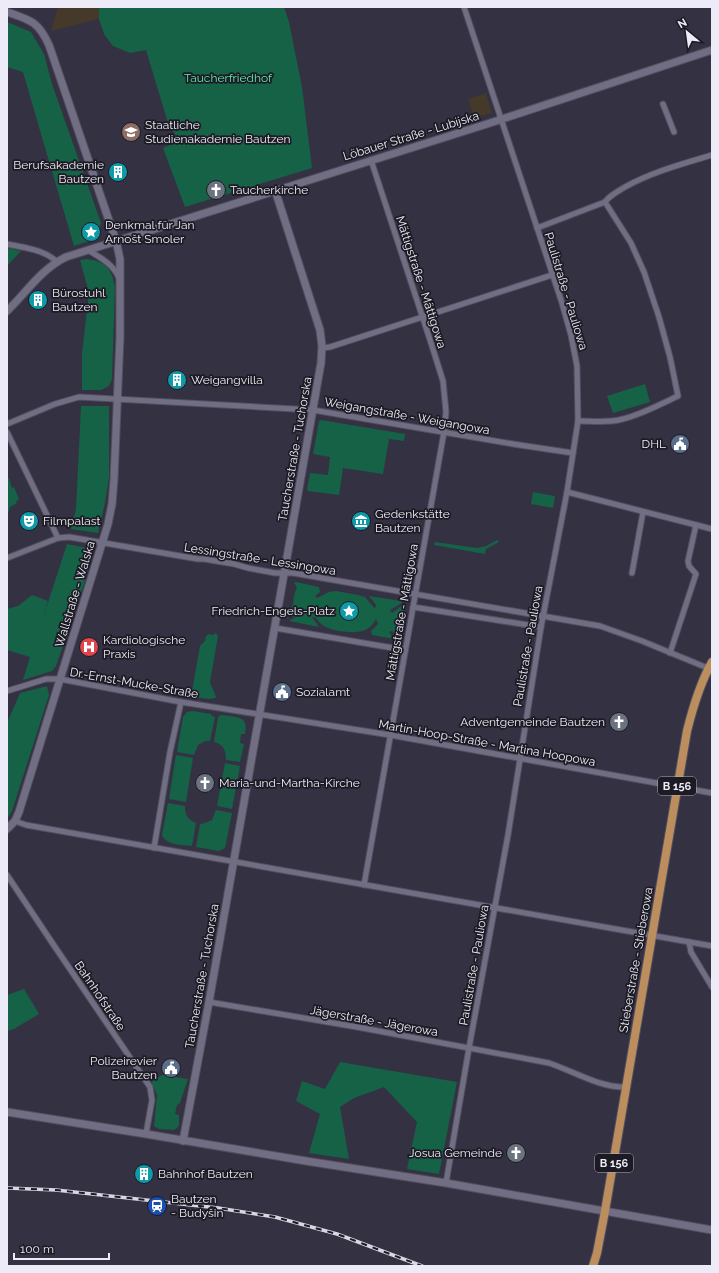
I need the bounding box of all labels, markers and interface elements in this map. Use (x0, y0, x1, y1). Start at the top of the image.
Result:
north arrow (667, 12, 707, 52)
text: N (676, 16, 689, 31)
park label: Taucherfriedhof (184, 71, 273, 85)
street label: Löbauer Straße - Lubijska (341, 109, 481, 163)
place label: Staatliche Studienakademie Bautzen (145, 118, 291, 146)
school or university icon: Staatliche Studienakademie Bautzen (120, 121, 142, 143)
place label: Berufsakademie Bautzen (13, 158, 104, 186)
building icon: Berufsakademie Bautzen (107, 161, 129, 183)
church icon: Taucherkirche (205, 179, 227, 201)
place label: Taucherkirche (230, 183, 308, 197)
street label: Mättigstraße - Mättigowa (393, 214, 449, 350)
place label: Denkmal für Jan Arnošt Smoler (105, 218, 194, 246)
place icon: Denkmal für Jan Arnošt Smoler (80, 221, 102, 243)
street label: Paulistraße - Pauliowa (541, 230, 591, 352)
place label: Bürostuhl Bautzen (52, 286, 106, 314)
building icon: Bürostuhl Bautzen (27, 289, 49, 311)
building icon: Weigangvilla (166, 369, 188, 391)
place label: Weigangvilla (191, 373, 263, 387)
street label: Taucherstraße - Tuchorska (275, 376, 315, 522)
street label: Weigangstraße - Weigangowa (323, 395, 491, 437)
public building icon: DHL (669, 433, 691, 455)
place label: DHL (642, 437, 666, 451)
place label: Gedenkstätte Bautzen (375, 507, 450, 535)
theatre icon: Filmpalast (18, 510, 40, 532)
museum icon: Gedenkstätte Bautzen (350, 510, 372, 532)
place label: Filmpalast (43, 514, 101, 528)
street label: Wallstraße - Walska (52, 539, 98, 649)
street label: Lessingstraße - Lessingowa (183, 540, 337, 578)
street label: Mättigstraße - Mättigowa (383, 543, 421, 681)
street label: Paulistraße - Pauliowa (510, 585, 546, 707)
place icon: Friedrich-Engels-Platz (338, 600, 360, 622)
place label: Friedrich-Engels-Platz (212, 604, 335, 618)
place label: Kardiologische Praxis (103, 633, 185, 661)
hospital icon: Kardiologische Praxis (78, 636, 100, 658)
street label: Dr.-Ernst-Mucke-Straße (69, 665, 199, 701)
public building icon: Sozialamt (271, 681, 293, 703)
place label: Sozialamt (296, 685, 350, 699)
church icon: Adventgemeinde Bautzen (608, 711, 630, 733)
place label: Adventgemeinde Bautzen (460, 715, 605, 729)
street label: Martin-Hoop-Straße - Martina Hoopowa (377, 717, 597, 769)
church icon: Maria-und-Martha-Kirche (194, 772, 216, 794)
place label: Maria-und-Martha-Kirche (219, 776, 360, 790)
road number: B 156 (658, 777, 696, 795)
street label: Stieberstraße - Stieberowa (616, 886, 656, 1034)
street label: Taucherstraße - Tuchorska (182, 903, 222, 1049)
street label: Paulistraße - Pauliowa (456, 904, 492, 1026)
street label: Bahnhofstraße (72, 959, 128, 1033)
street label: Jägerstraße - Jägerowa (309, 1003, 439, 1039)
place label: Polizeirevier Bautzen (90, 1054, 158, 1082)
public building icon: Polizeirevier Bautzen (160, 1057, 182, 1079)
church icon: Josua Gemeinde (505, 1142, 527, 1164)
place label: Josua Gemeinde (409, 1146, 502, 1160)
road number: B 156 (595, 1154, 633, 1172)
building icon: Bahnhof Bautzen (133, 1163, 155, 1185)
place label: Bahnhof Bautzen (158, 1167, 253, 1181)
place label: Bautzen - Budyšin (171, 1192, 223, 1220)
station icon: Bautzen - Budyšin (146, 1195, 168, 1217)
scale bar (14, 1235, 109, 1261)
text: 100 m (20, 1242, 54, 1256)

